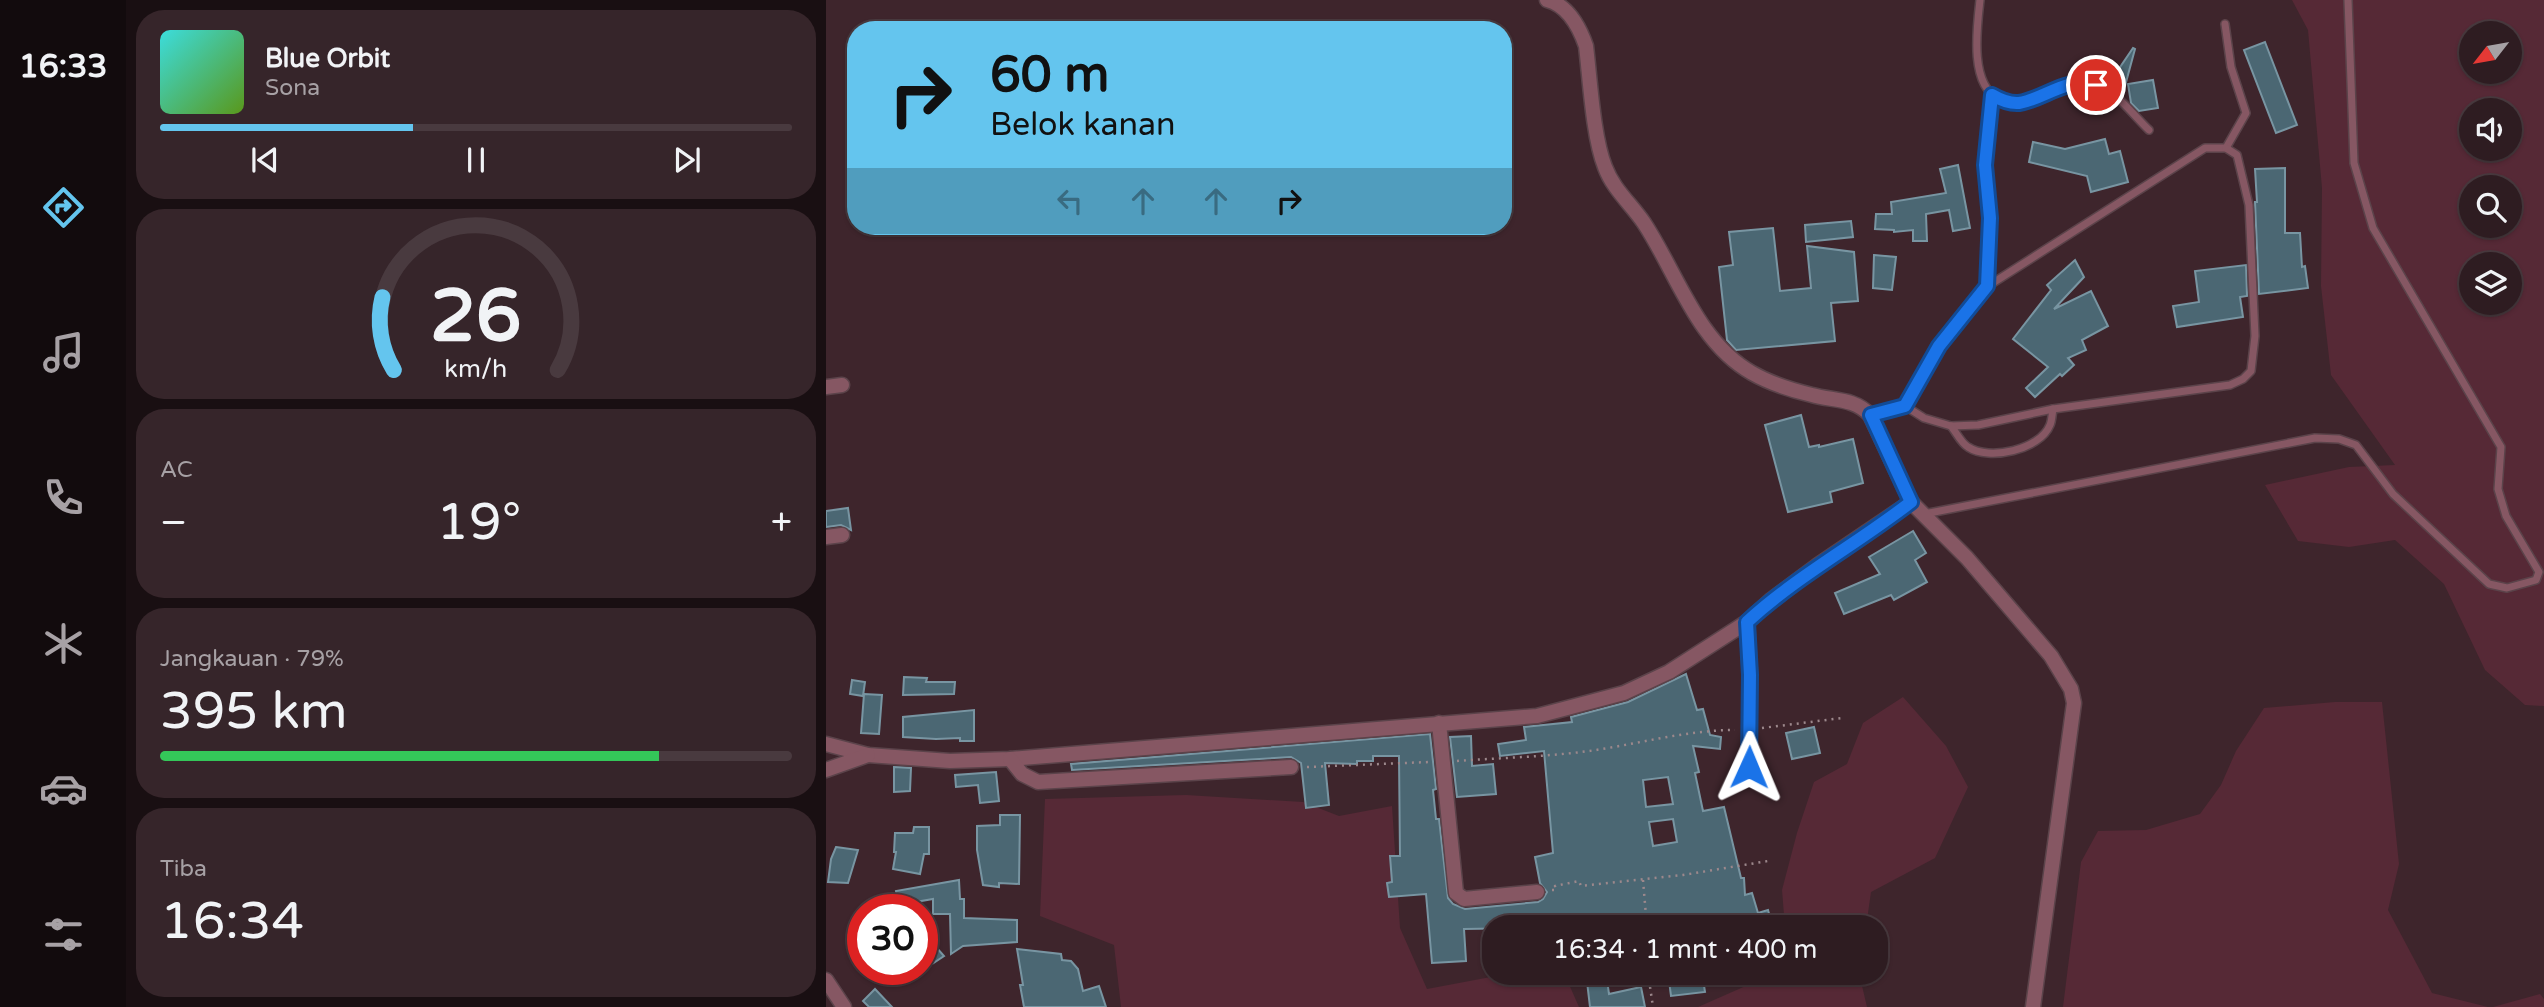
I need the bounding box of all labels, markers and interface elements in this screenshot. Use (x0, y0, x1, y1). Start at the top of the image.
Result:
north arrow (2459, 21, 2522, 84)
map controls (2459, 21, 2522, 315)
text: Blue Orbit (265, 43, 390, 74)
text: 60 m (990, 46, 1109, 105)
text: 16:33 (19, 48, 107, 86)
icon: right (875, 49, 966, 140)
pin (2066, 55, 2126, 115)
icon: arrive (2077, 66, 2115, 104)
text: Sona (265, 74, 320, 102)
button: sound (2459, 98, 2522, 161)
text: Belok kanan (990, 106, 1175, 144)
icon: previous (246, 141, 284, 179)
icon: pause (457, 141, 495, 179)
icon: next (668, 141, 706, 179)
button: search (2459, 175, 2522, 238)
icon: left (1051, 182, 1089, 220)
icon: ahead (1124, 182, 1162, 220)
icon: ahead (1197, 182, 1235, 220)
icon: right (1270, 182, 1308, 220)
icon: directions (39, 183, 88, 232)
button: layers (2459, 252, 2522, 315)
text: 26 (430, 274, 522, 362)
icon: music (39, 328, 88, 377)
text: km/h (445, 354, 507, 384)
text: AC (160, 456, 193, 484)
icon: phone (39, 473, 88, 522)
text: 19° (436, 491, 521, 554)
text: − (160, 500, 187, 546)
text: + (771, 500, 792, 546)
icon: climate (39, 619, 88, 668)
text: Jangkauan · 79% (160, 645, 344, 673)
text: 395 km (160, 680, 348, 743)
position arrow (1712, 730, 1786, 804)
icon: car (39, 764, 88, 813)
text: Tiba (160, 855, 207, 883)
text: 16:34 (160, 890, 304, 953)
speed limit sign: 30 (847, 894, 938, 985)
icon: filters (39, 910, 88, 959)
text: 16:34 · 1 mnt · 400 m (1553, 934, 1817, 965)

